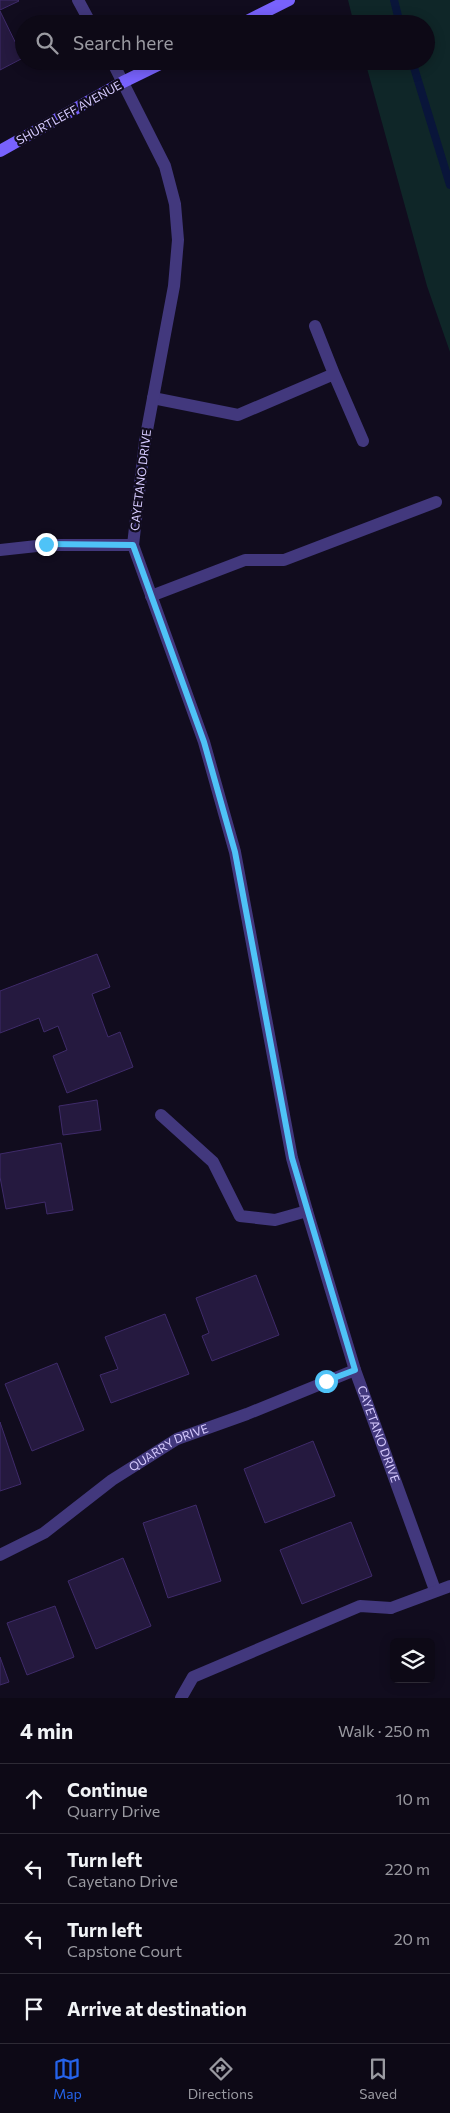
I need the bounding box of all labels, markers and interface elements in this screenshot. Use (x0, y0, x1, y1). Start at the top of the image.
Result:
search box (15, 15, 435, 70)
icon: search (33, 29, 61, 57)
text: Search here (73, 31, 173, 54)
street label: SHURTLEFF AVENUE (13, 77, 124, 147)
street label: CAYETANO DRIVE (127, 428, 153, 531)
route end (35, 533, 58, 556)
route start (315, 1370, 338, 1393)
street label: CAYETANO DRIVE (355, 1383, 403, 1484)
street label: QUARRY DRIVE (126, 1420, 210, 1474)
map controls (390, 1638, 435, 1683)
button: layers (390, 1638, 435, 1683)
text: 4 min (20, 1718, 73, 1743)
text: Walk · 250 m (338, 1721, 430, 1740)
text: Continue (67, 1778, 147, 1801)
icon: ahead (20, 1785, 48, 1813)
text: 10 m (396, 1789, 430, 1808)
text: Quarry Drive (67, 1801, 160, 1820)
text: Turn left (67, 1848, 142, 1871)
icon: left (20, 1855, 48, 1883)
text: 220 m (385, 1859, 430, 1878)
text: Cayetano Drive (67, 1871, 178, 1890)
text: Turn left (67, 1918, 142, 1941)
icon: left (20, 1925, 48, 1953)
text: 20 m (394, 1929, 430, 1948)
text: Capstone Court (67, 1941, 182, 1960)
icon: arrive (20, 1995, 48, 2023)
text: Arrive at destination (67, 1997, 247, 2020)
tab: Map (53, 2055, 82, 2102)
tab: Directions (188, 2055, 253, 2102)
tab: Saved (359, 2055, 397, 2102)

